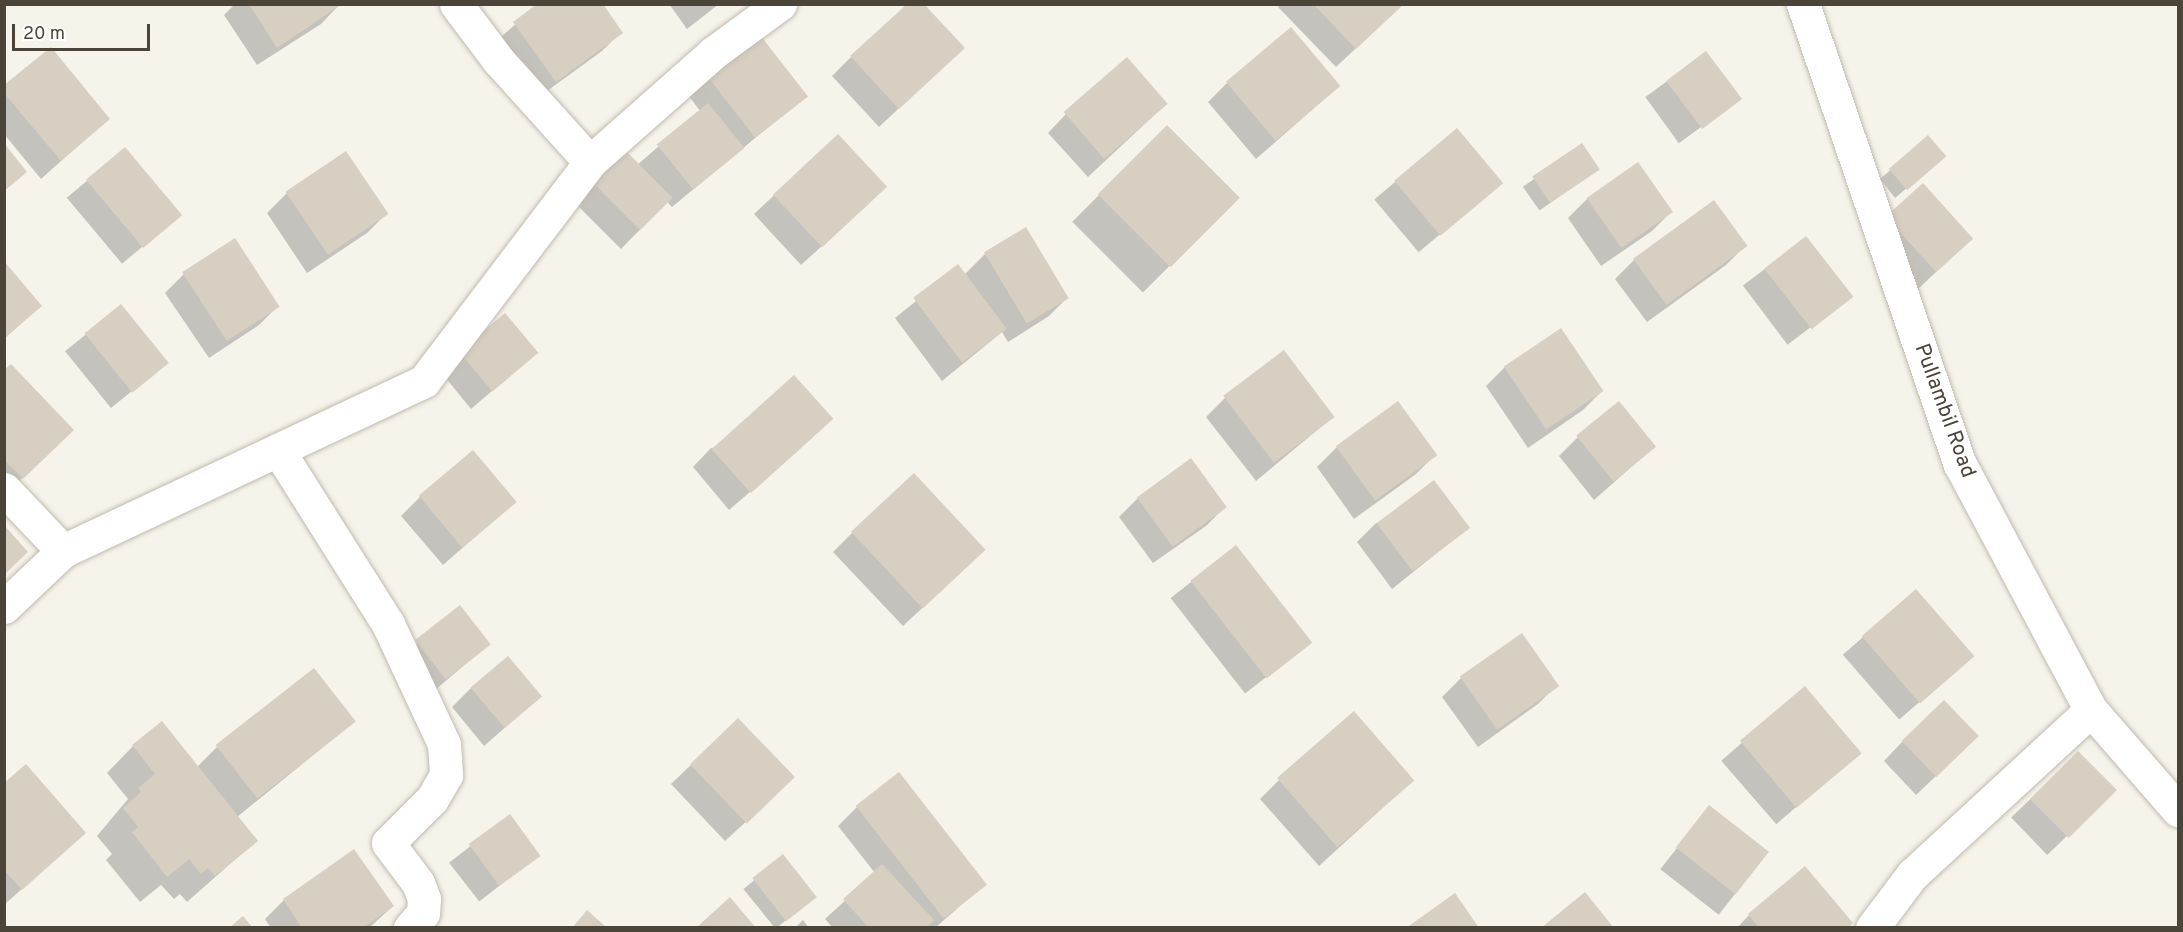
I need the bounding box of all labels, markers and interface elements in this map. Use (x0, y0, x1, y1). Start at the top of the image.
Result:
scale bar (15, 12, 153, 50)
text: 20 m (23, 23, 65, 46)
street label: Pullambil Road (1908, 340, 1980, 482)

